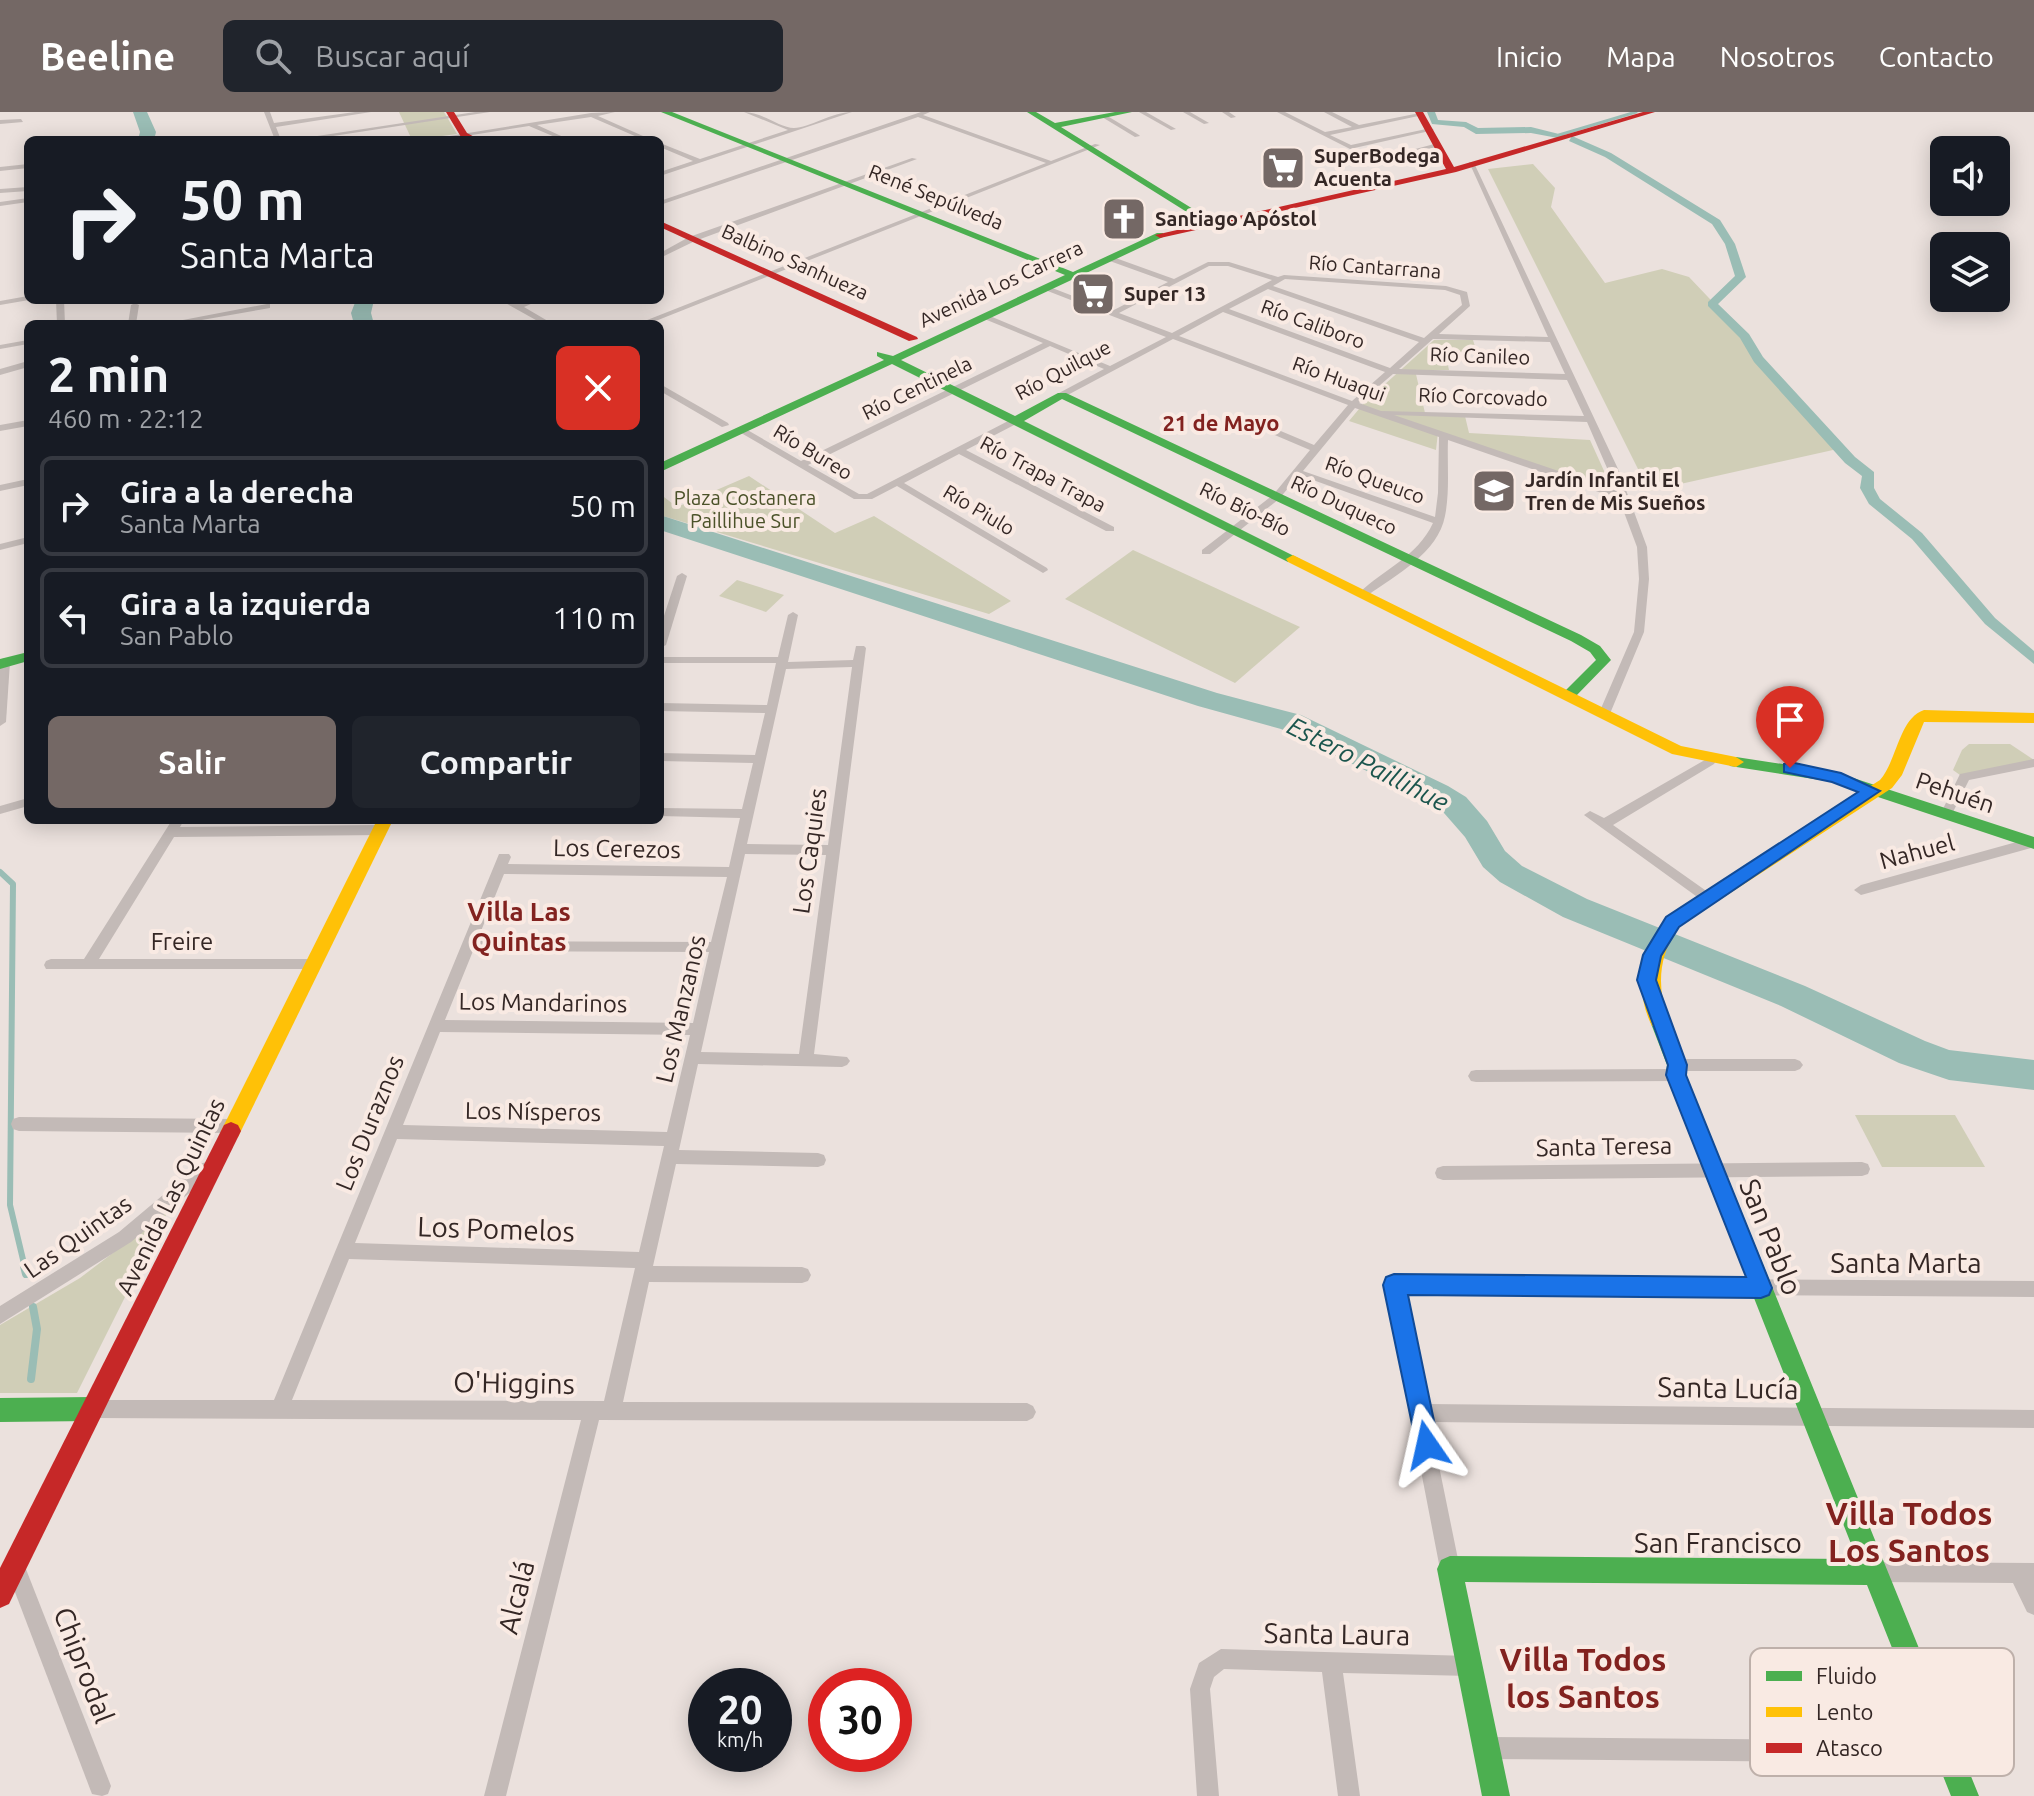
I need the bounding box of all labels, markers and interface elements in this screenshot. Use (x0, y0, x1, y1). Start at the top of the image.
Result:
search box (223, 20, 783, 92)
icon: search (251, 34, 295, 78)
text: Beeline (40, 35, 175, 77)
text: Buscar aquí (315, 39, 469, 73)
text: Inicio (1496, 41, 1562, 72)
text: Mapa (1606, 41, 1676, 72)
text: Nosotros (1720, 41, 1835, 72)
text: Contacto (1879, 41, 1994, 72)
map controls (1930, 136, 2010, 312)
button: sound (1930, 136, 2010, 216)
supermarket icon: SuperBodega Acuenta (1259, 144, 1307, 192)
place label: SuperBodega Acuenta (1314, 144, 1440, 190)
street label: René Sepúlveda (866, 159, 1007, 234)
icon: right (48, 168, 152, 272)
text: 50 m (180, 168, 305, 231)
church icon: Santiago Apóstol (1100, 195, 1148, 243)
place label: Santiago Apóstol (1155, 207, 1317, 230)
street label: Balbino Sanhueza (718, 219, 872, 304)
button: layers (1930, 232, 2010, 312)
text: Santa Marta (180, 234, 375, 275)
street label: Avenida Los Carrera (915, 235, 1086, 332)
street label: Río Cantarrana (1308, 250, 1442, 283)
supermarket icon: Super 13 (1069, 270, 1117, 318)
place label: Super 13 (1124, 282, 1206, 305)
street label: Río Caliboro (1258, 294, 1368, 353)
street label: Río Quilque (1011, 335, 1114, 404)
street label: Río Canileo (1429, 342, 1531, 369)
button: close (556, 346, 640, 430)
text: 2 min (48, 347, 169, 401)
street label: Río Centinela (858, 351, 975, 424)
street label: Río Huaqui (1290, 351, 1389, 406)
street label: Río Corcovado (1418, 383, 1548, 410)
text: 460 m · 22:12 (48, 404, 204, 433)
district label: 21 de Mayo (1162, 410, 1280, 435)
street label: Río Bureo (770, 419, 857, 484)
street label: Río Trapa Trapa (977, 431, 1110, 516)
street label: Río Queuco (1322, 451, 1428, 508)
school or university icon: Jardín Infantil El Tren de Mis Sueños (1470, 467, 1518, 515)
place label: Jardín Infantil El Tren de Mis Sueños (1525, 468, 1705, 514)
street label: Río Duqueco (1288, 470, 1401, 539)
text: Gira a la derecha (120, 475, 354, 509)
street label: Río Bío-Bío (1196, 477, 1294, 540)
street label: Río Piulo (940, 479, 1019, 540)
icon: right (52, 484, 96, 528)
park label: Plaza Costanera Paillihue Sur (674, 486, 816, 532)
text: 50 m (569, 489, 636, 523)
text: Santa Marta (120, 509, 261, 538)
text: Gira a la izquierda (120, 587, 371, 621)
icon: left (52, 596, 96, 640)
text: 110 m (552, 601, 636, 635)
text: San Pablo (120, 621, 234, 650)
pin (1756, 686, 1824, 768)
icon: arrive (1768, 698, 1812, 742)
water label: Estero Paillihue (1283, 711, 1454, 817)
button: Salir (48, 716, 336, 808)
button: Compartir (352, 716, 640, 808)
street label: Pehuén (1912, 766, 1998, 819)
street label: Los Caquies (787, 786, 832, 915)
street label: Nahuel (1876, 829, 1957, 874)
street label: Los Cerezos (553, 834, 681, 863)
district label: Villa Las Quintas (467, 897, 571, 956)
street label: Freire (151, 928, 213, 955)
street label: Los Manzanos (650, 932, 711, 1085)
street label: Los Mandarinos (459, 988, 627, 1017)
street label: Los Duraznos (330, 1051, 409, 1194)
street label: Avenida Las Quintas (111, 1094, 230, 1300)
street label: Los Nísperos (465, 1097, 601, 1126)
street label: Santa Teresa (1536, 1132, 1672, 1161)
street label: San Pablo (1734, 1174, 1809, 1299)
street label: Las Quintas (19, 1190, 136, 1283)
street label: Los Pomelos (417, 1210, 575, 1247)
street label: Santa Marta (1830, 1247, 1982, 1278)
street label: O'Higgins (453, 1366, 575, 1399)
street label: Santa Lucía (1657, 1371, 1799, 1404)
position arrow (1385, 1403, 1469, 1487)
district label: Villa Todos Los Santos (1826, 1495, 1992, 1568)
street label: San Francisco (1634, 1527, 1802, 1558)
street label: Alcalá (491, 1557, 540, 1637)
street label: Chiprodal (48, 1603, 121, 1727)
street label: Santa Laura (1264, 1617, 1411, 1650)
district label: Villa Todos los Santos (1500, 1641, 1666, 1714)
legend (1750, 1648, 2014, 1776)
text: Fluido (1816, 1663, 1877, 1688)
speed limit sign: 30 (808, 1668, 912, 1772)
text: 20 (717, 1687, 763, 1732)
text: Lento (1816, 1699, 1873, 1724)
text: km/h (717, 1728, 763, 1751)
text: Atasco (1816, 1735, 1883, 1760)

